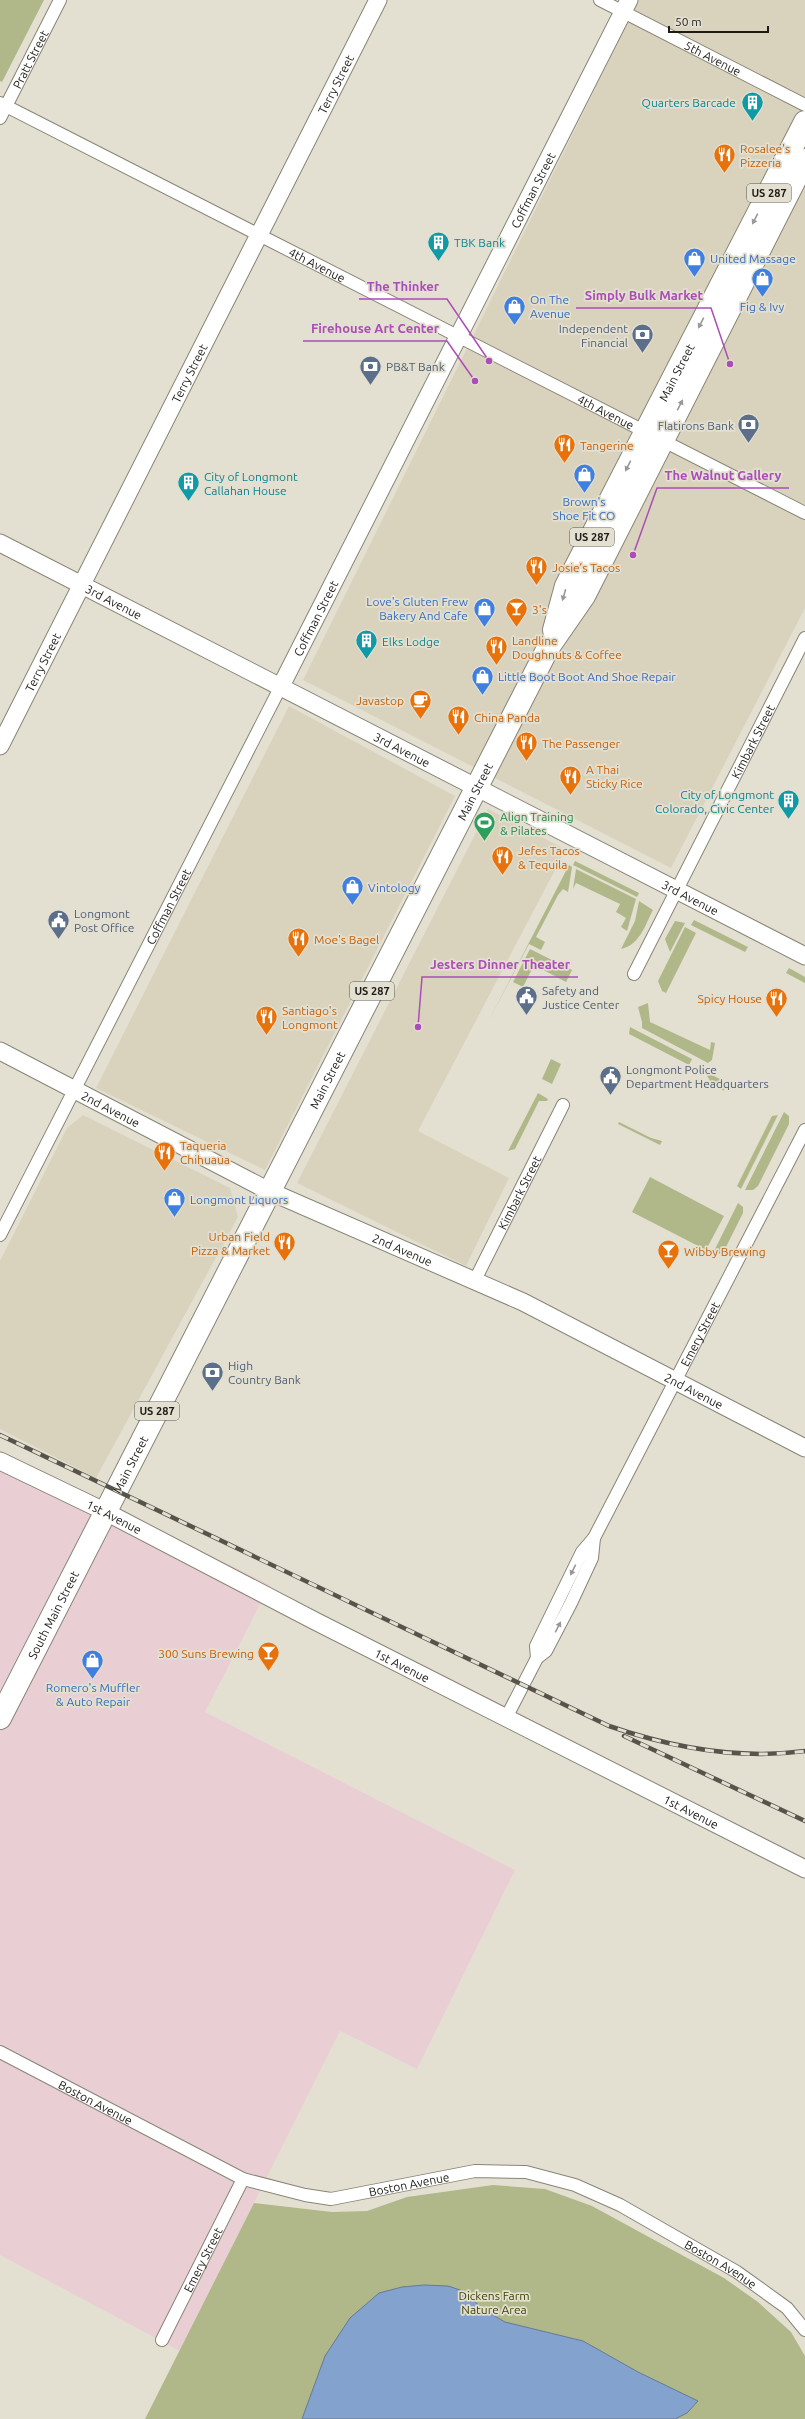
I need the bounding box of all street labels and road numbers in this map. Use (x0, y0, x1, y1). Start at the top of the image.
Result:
street label: Pratt Street (10, 28, 50, 90)
street label: 5th Avenue (683, 38, 743, 78)
street label: Terry Street (315, 52, 356, 116)
street label: Coffman Street (508, 150, 557, 230)
road number: US 287 (747, 184, 791, 202)
street label: 4th Avenue (287, 245, 348, 284)
street label: Terry Street (169, 341, 209, 405)
street label: Main Street (656, 341, 696, 403)
street label: 4th Avenue (576, 392, 636, 431)
road number: US 287 (570, 528, 614, 546)
street label: Coffman Street (291, 578, 340, 658)
street label: 3rd Avenue (84, 582, 144, 621)
street label: Terry Street (22, 630, 63, 694)
street label: Kimbark Street (728, 702, 777, 780)
street label: 3rd Avenue (372, 729, 433, 769)
street label: Main Street (454, 760, 495, 822)
street label: Coffman Street (143, 866, 193, 947)
street label: 3rd Avenue (660, 877, 721, 917)
road number: US 287 (350, 982, 394, 1000)
street label: Main Street (307, 1049, 347, 1111)
street label: 2nd Avenue (80, 1088, 142, 1129)
street label: Kimbark Street (495, 1153, 543, 1232)
street label: 2nd Avenue (371, 1231, 434, 1268)
street label: Emery Street (678, 1299, 722, 1368)
street label: 2nd Avenue (663, 1370, 725, 1411)
road number: US 287 (135, 1402, 179, 1420)
street label: Main Street (110, 1433, 150, 1495)
street label: 1st Avenue (85, 1497, 144, 1536)
street label: South Main Street (25, 1568, 81, 1661)
street label: 1st Avenue (372, 1646, 432, 1684)
street label: 1st Avenue (662, 1792, 721, 1831)
street label: Boston Avenue (57, 2077, 135, 2127)
street label: Boston Avenue (368, 2170, 450, 2198)
street label: Emery Street (181, 2225, 224, 2294)
street label: Boston Avenue (683, 2237, 759, 2291)

